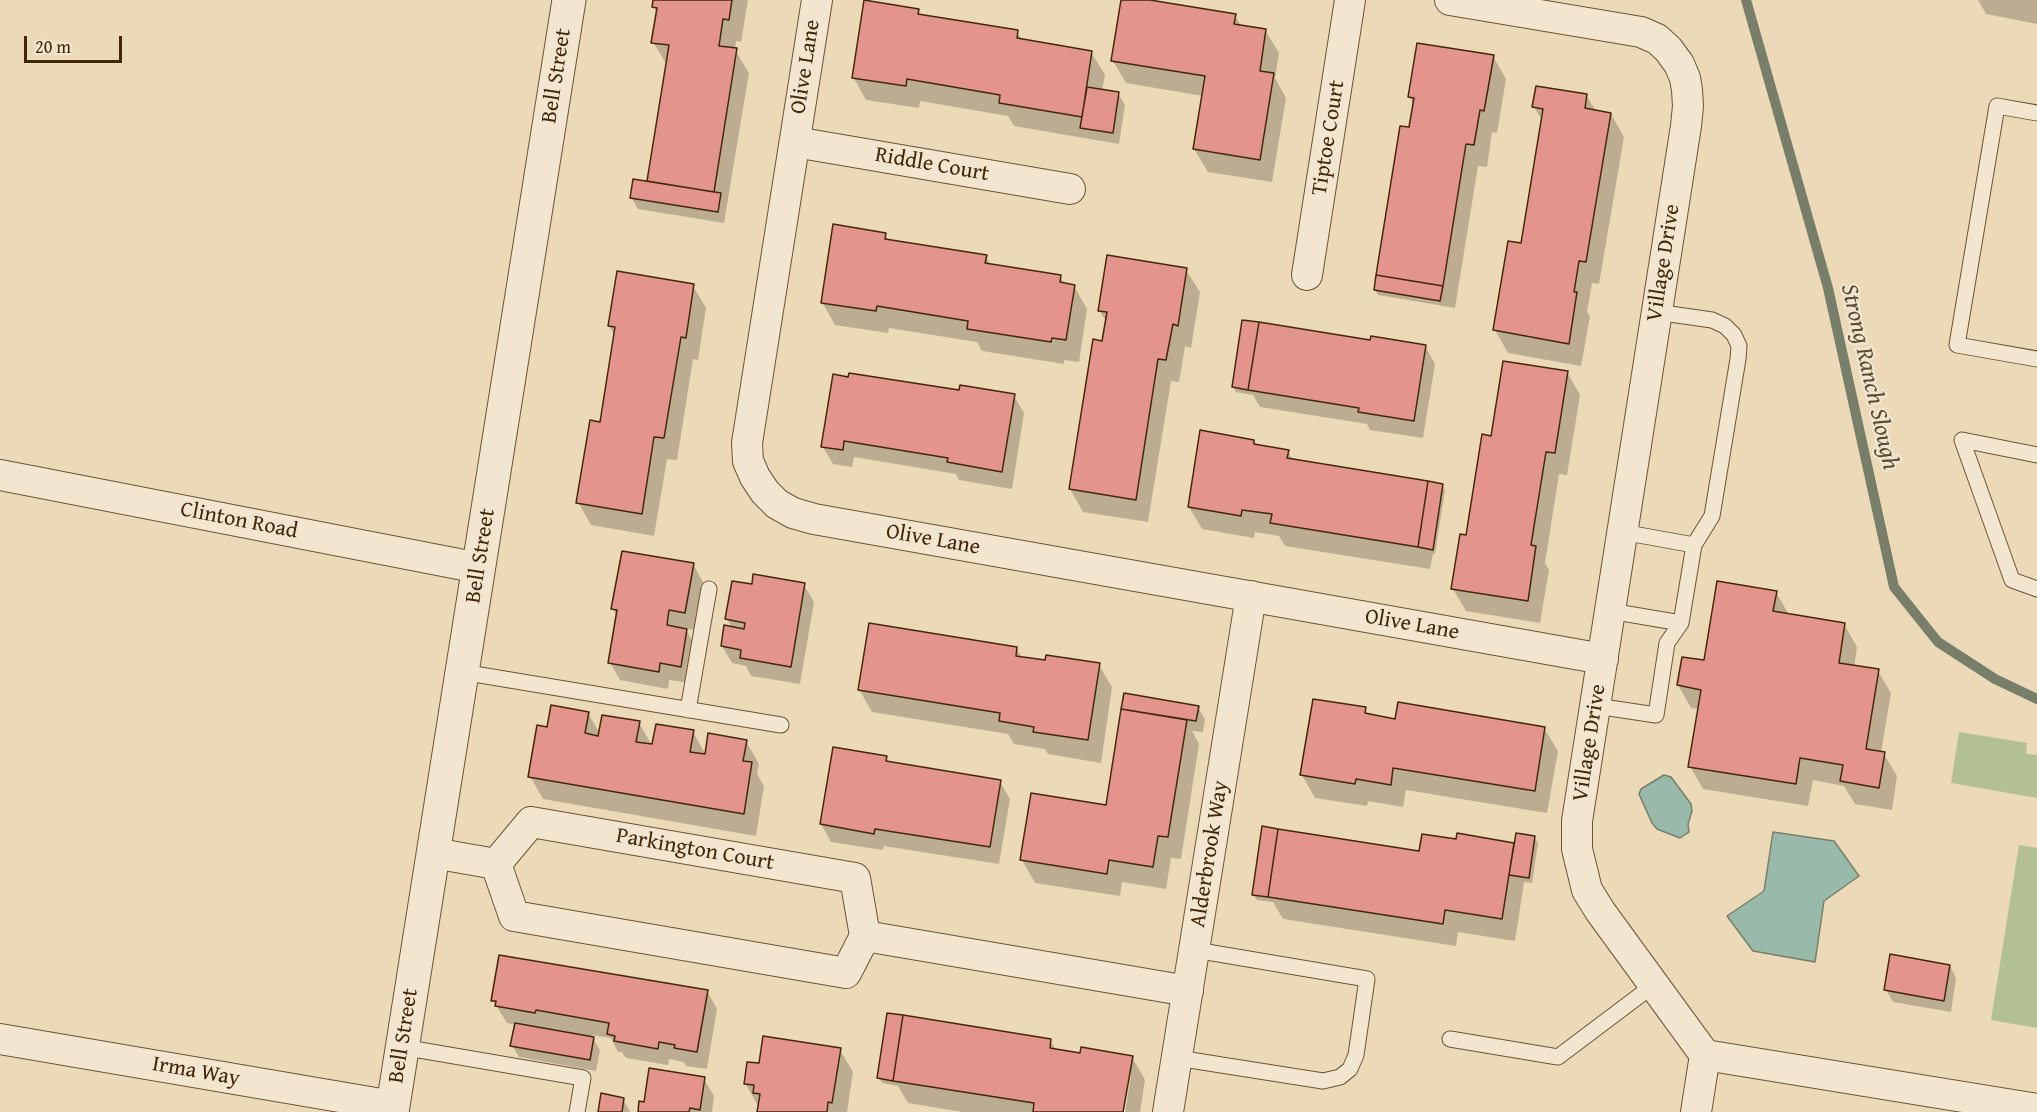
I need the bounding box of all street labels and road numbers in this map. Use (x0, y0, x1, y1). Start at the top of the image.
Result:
street label: Olive Lane (786, 18, 826, 116)
street label: Bell Street (536, 27, 578, 125)
street label: Tiptoe Court (1307, 78, 1351, 198)
street label: Riddle Court (873, 142, 991, 188)
street label: Village Drive (1642, 202, 1686, 324)
street label: Clinton Road (178, 497, 300, 545)
street label: Bell Street (460, 507, 502, 605)
street label: Olive Lane (884, 519, 982, 561)
street label: Olive Lane (1363, 604, 1461, 646)
street label: Village Drive (1568, 682, 1612, 804)
street label: Alderbrook Way (1185, 779, 1235, 929)
street label: Parkington Court (614, 823, 776, 877)
street label: Bell Street (383, 987, 425, 1085)
street label: Irma Way (150, 1051, 242, 1093)

